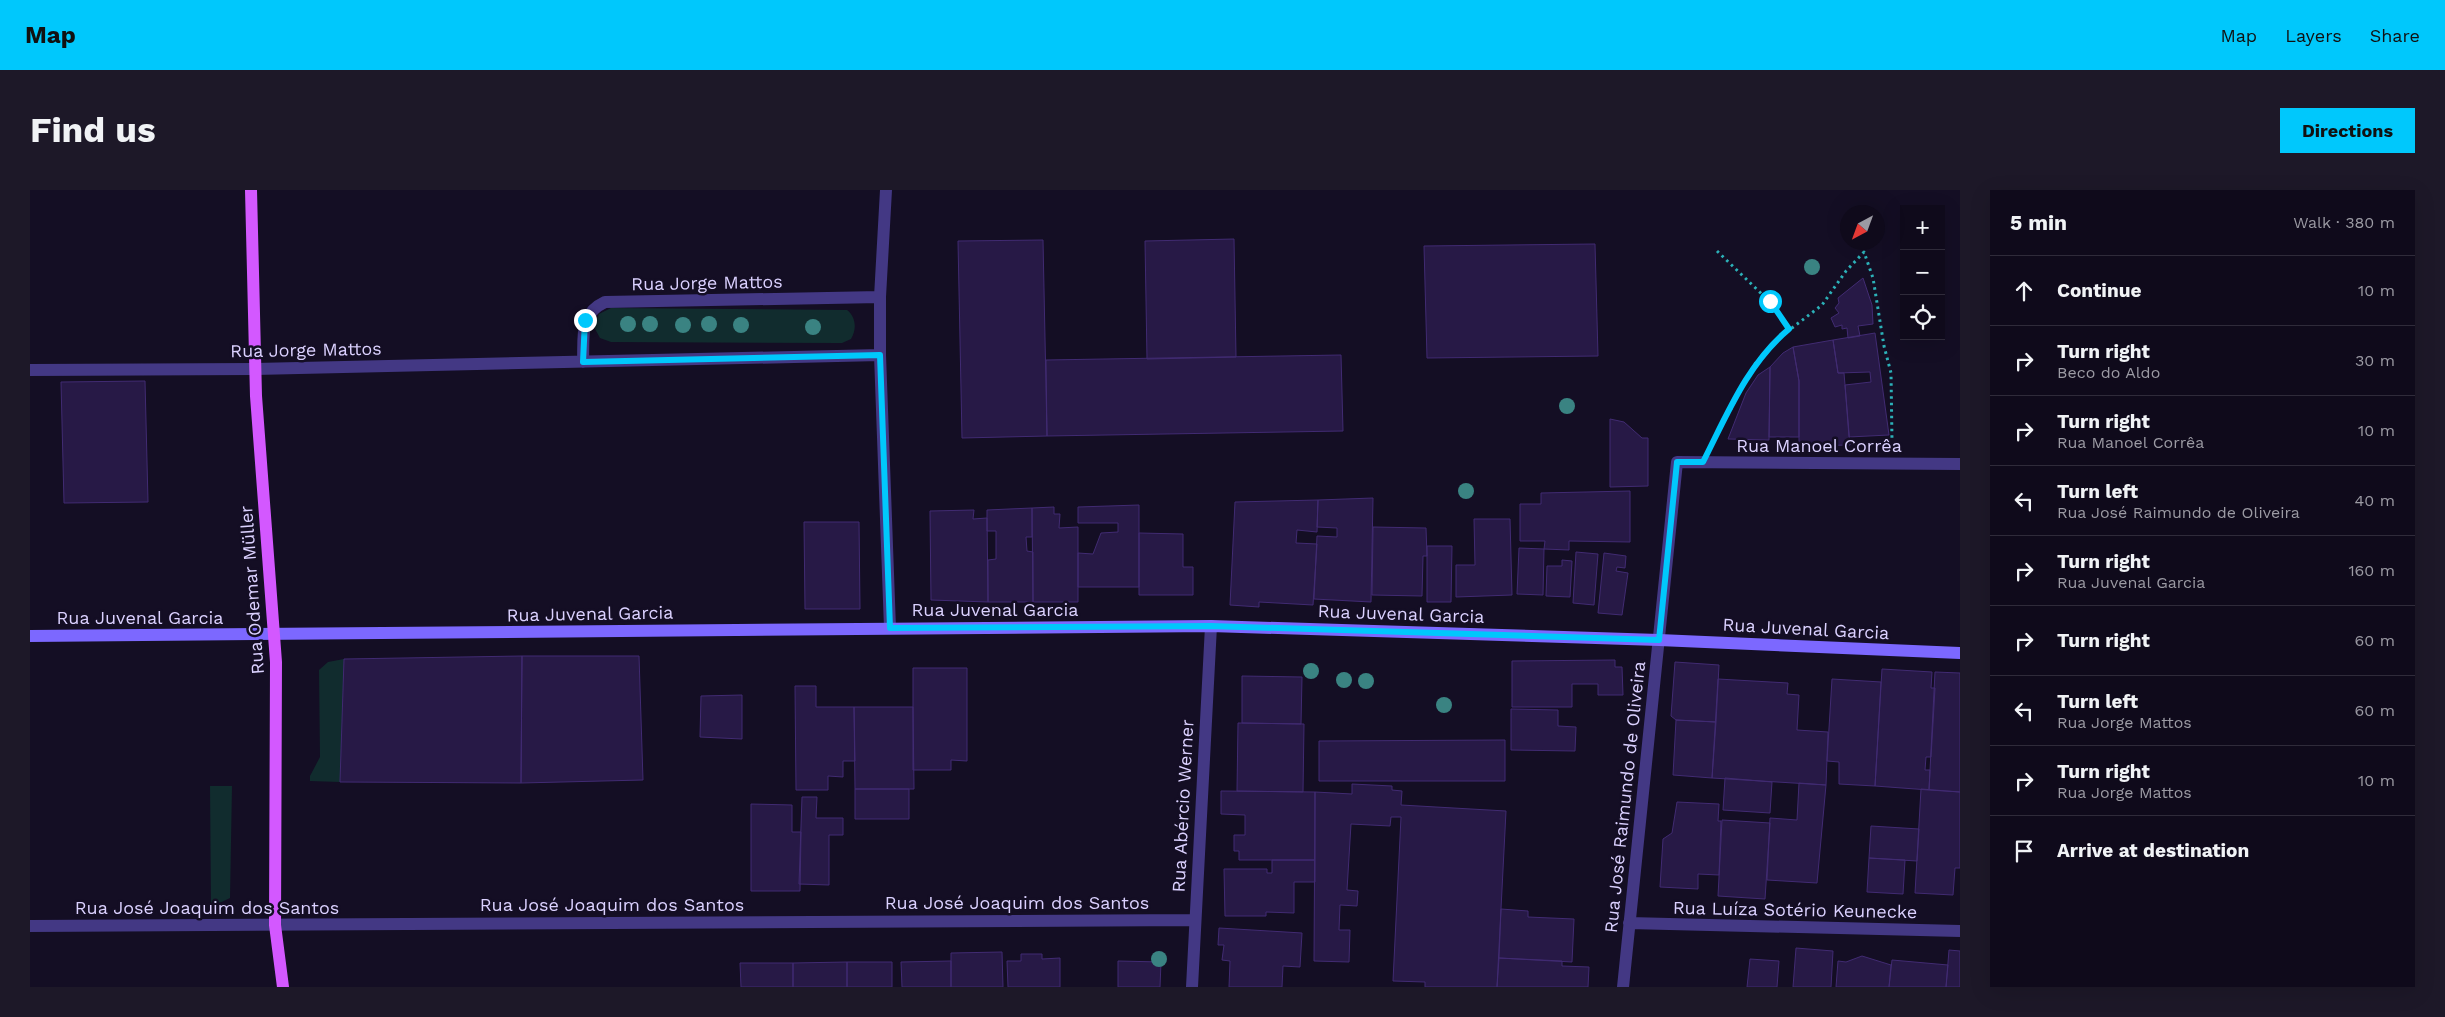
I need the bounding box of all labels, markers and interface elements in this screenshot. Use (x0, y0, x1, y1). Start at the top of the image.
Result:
text: Map (25, 21, 76, 49)
text: Map (2220, 25, 2257, 46)
text: Layers (2285, 25, 2342, 46)
text: Share (2370, 25, 2420, 46)
button: Directions (2280, 108, 2415, 153)
text: Find us (30, 109, 156, 151)
north arrow (1840, 205, 1885, 250)
map controls (1900, 205, 1945, 340)
button: + (1900, 205, 1945, 250)
text: 5 min (2010, 210, 2067, 235)
text: Walk · 380 m (2293, 213, 2395, 232)
button: − (1900, 250, 1945, 295)
street label: Rua Jorge Mattos (631, 271, 783, 294)
icon: ahead (2010, 277, 2038, 305)
text: Continue (2057, 279, 2141, 302)
text: 10 m (2358, 281, 2395, 300)
route start (1759, 290, 1782, 313)
button: locate (1900, 295, 1945, 340)
route end (574, 309, 597, 332)
street label: Rua Jorge Mattos (230, 338, 382, 361)
text: Turn right (2057, 340, 2150, 363)
icon: right (2010, 347, 2038, 375)
text: 30 m (2355, 351, 2395, 370)
text: Beco do Aldo (2057, 363, 2160, 382)
text: Turn right (2057, 410, 2150, 433)
icon: right (2010, 417, 2038, 445)
text: 10 m (2358, 421, 2395, 440)
text: Rua Manoel Corrêa (2057, 433, 2204, 452)
street label: Rua Manoel Corrêa (1736, 435, 1902, 456)
text: Turn left (2057, 480, 2138, 503)
icon: left (2010, 487, 2038, 515)
text: 40 m (2355, 491, 2395, 510)
text: Rua José Raimundo de Oliveira (2057, 503, 2300, 522)
street label: Rua Odemar Müller (235, 505, 268, 675)
text: Turn right (2057, 550, 2150, 573)
icon: right (2010, 557, 2038, 585)
text: 160 m (2348, 561, 2395, 580)
text: Rua Juvenal Garcia (2057, 573, 2205, 592)
street label: Rua Juvenal Garcia (912, 599, 1078, 620)
street label: Rua Juvenal Garcia (1317, 600, 1485, 627)
street label: Rua Juvenal Garcia (506, 602, 674, 625)
street label: Rua Juvenal Garcia (57, 607, 223, 628)
street label: Rua Juvenal Garcia (1722, 614, 1890, 643)
icon: right (2010, 627, 2038, 655)
text: Turn right (2057, 629, 2150, 652)
text: 60 m (2355, 631, 2395, 650)
street label: Rua José Raimundo de Oliveira (1600, 660, 1649, 934)
text: Turn left (2057, 690, 2138, 713)
icon: left (2010, 697, 2038, 725)
text: 60 m (2355, 701, 2395, 720)
text: Rua Jorge Mattos (2057, 713, 2192, 732)
street label: Rua Abércio Werner (1167, 719, 1198, 893)
text: Turn right (2057, 760, 2150, 783)
icon: right (2010, 767, 2038, 795)
text: 10 m (2358, 771, 2395, 790)
text: Rua Jorge Mattos (2057, 783, 2192, 802)
icon: arrive (2010, 837, 2038, 865)
text: Arrive at destination (2057, 839, 2249, 862)
street label: Rua José Joaquim dos Santos (885, 892, 1149, 913)
street label: Rua José Joaquim dos Santos (480, 894, 744, 915)
street label: Rua José Joaquim dos Santos (75, 897, 339, 918)
street label: Rua Luíza Sotério Keunecke (1673, 897, 1917, 922)

